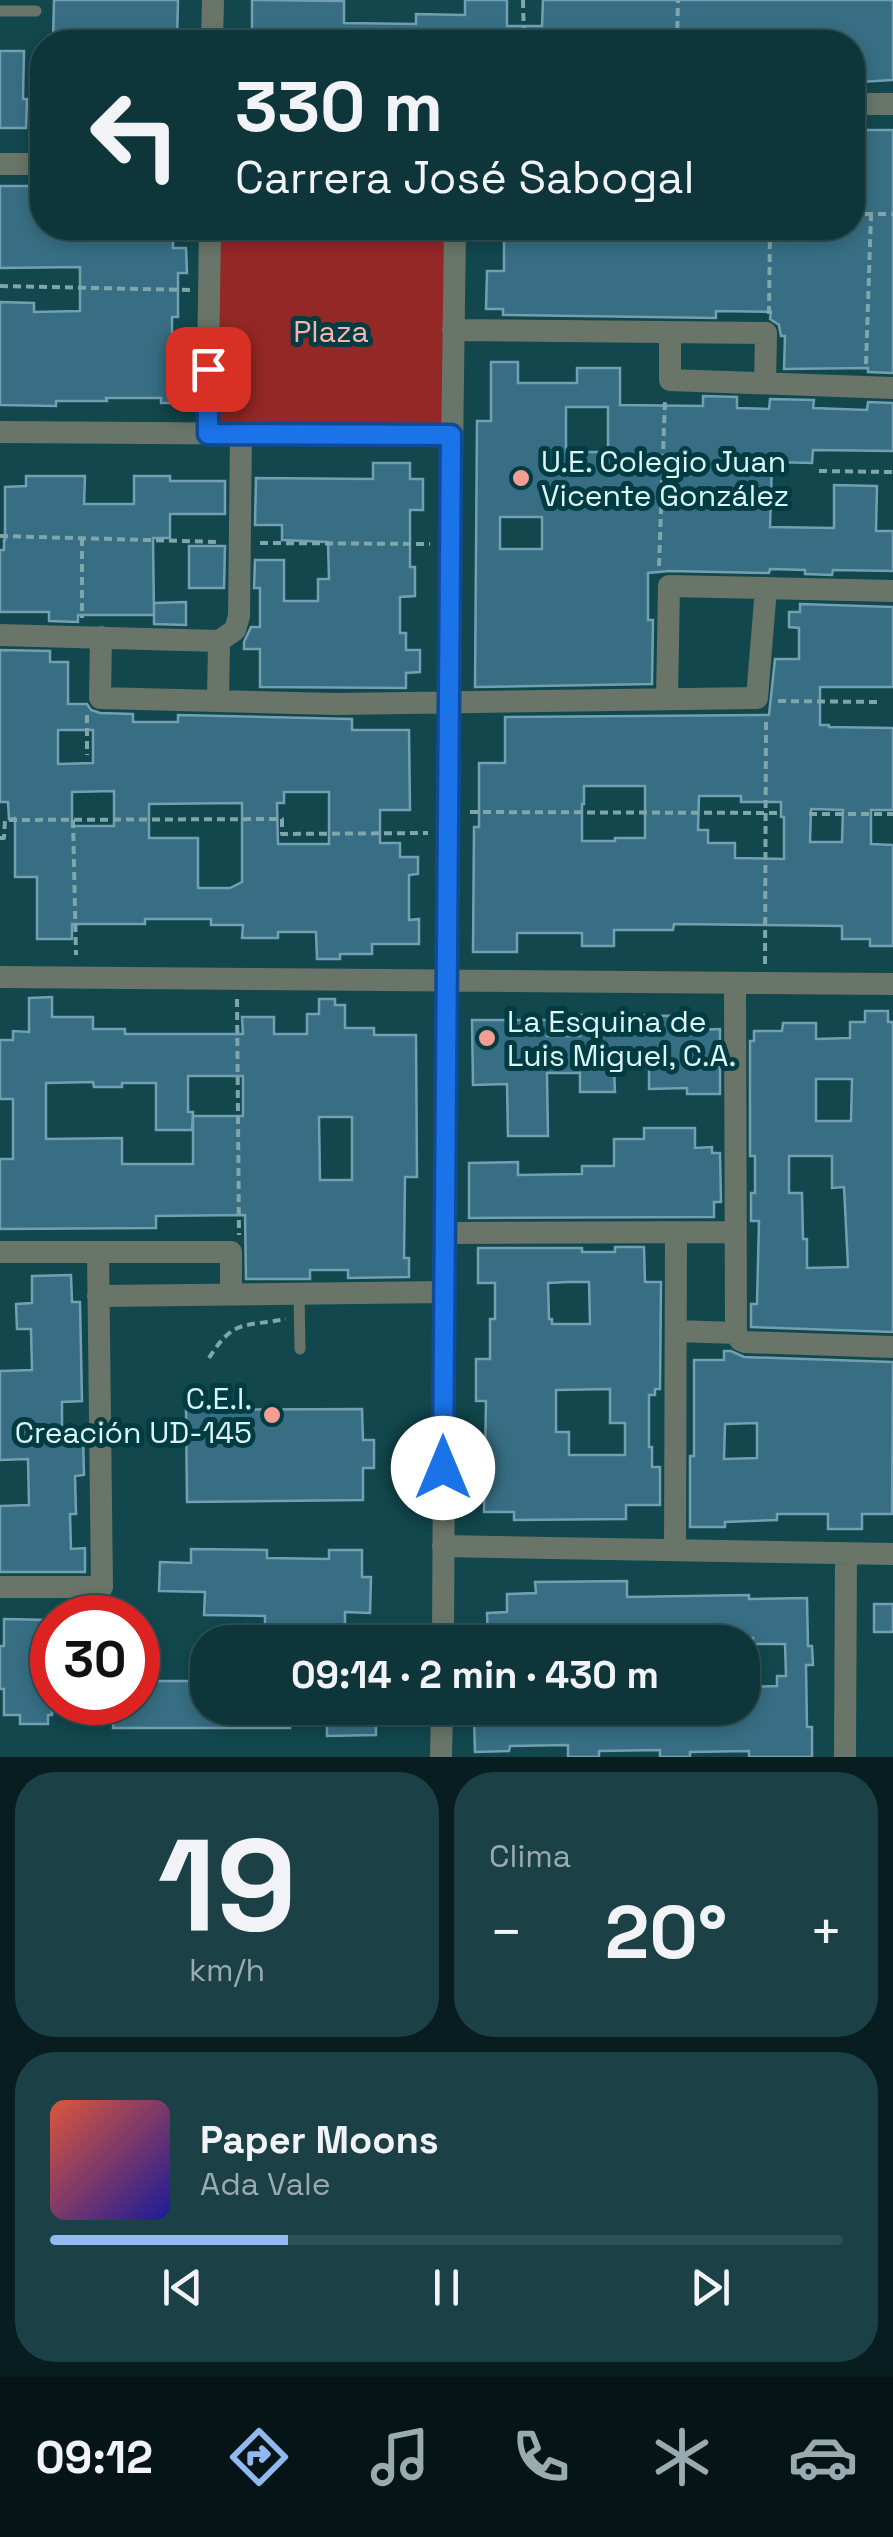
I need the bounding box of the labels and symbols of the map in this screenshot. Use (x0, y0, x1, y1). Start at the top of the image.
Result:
park label: Plaza (293, 312, 369, 351)
pin (166, 327, 251, 412)
place label: U.E. Colegio Juan Vicente González (541, 442, 789, 515)
marker: U.E. Colegio Juan Vicente González (510, 467, 532, 489)
place label: La Esquina de Luis Miguel, C.A. (507, 1002, 736, 1075)
marker: La Esquina de Luis Miguel, C.A. (476, 1027, 498, 1049)
place label: C.E.I. Creación UD-145 (15, 1379, 252, 1452)
marker: C.E.I. Creación UD-145 (261, 1404, 283, 1426)
position arrow (391, 1416, 495, 1520)
speed limit sign: 30 (30, 1595, 160, 1725)

